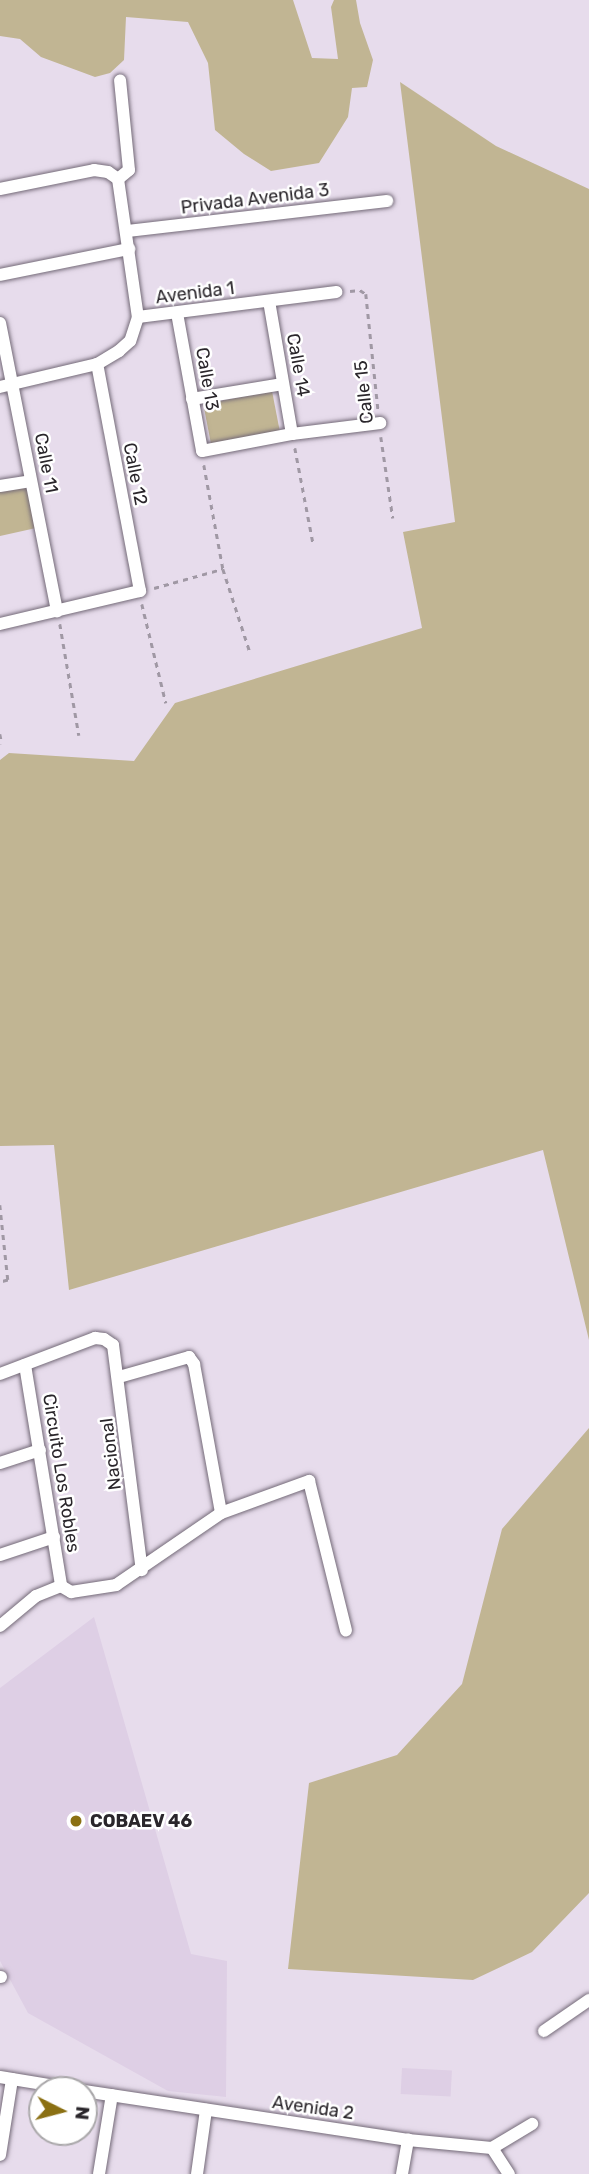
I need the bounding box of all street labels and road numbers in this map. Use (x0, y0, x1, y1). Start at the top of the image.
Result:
street label: Privada Avenida 3 (179, 179, 331, 219)
street label: Avenida 1 (154, 277, 236, 309)
street label: Calle 14 (282, 332, 314, 398)
street label: Calle 13 (191, 346, 223, 412)
street label: Calle 15 (350, 359, 378, 425)
street label: Calle 11 (30, 431, 62, 495)
street label: Calle 12 (118, 441, 152, 507)
street label: Circuito Los Robles (38, 1392, 84, 1554)
street label: Nacional (96, 1417, 126, 1491)
street label: Avenida 2 (271, 2092, 355, 2124)

